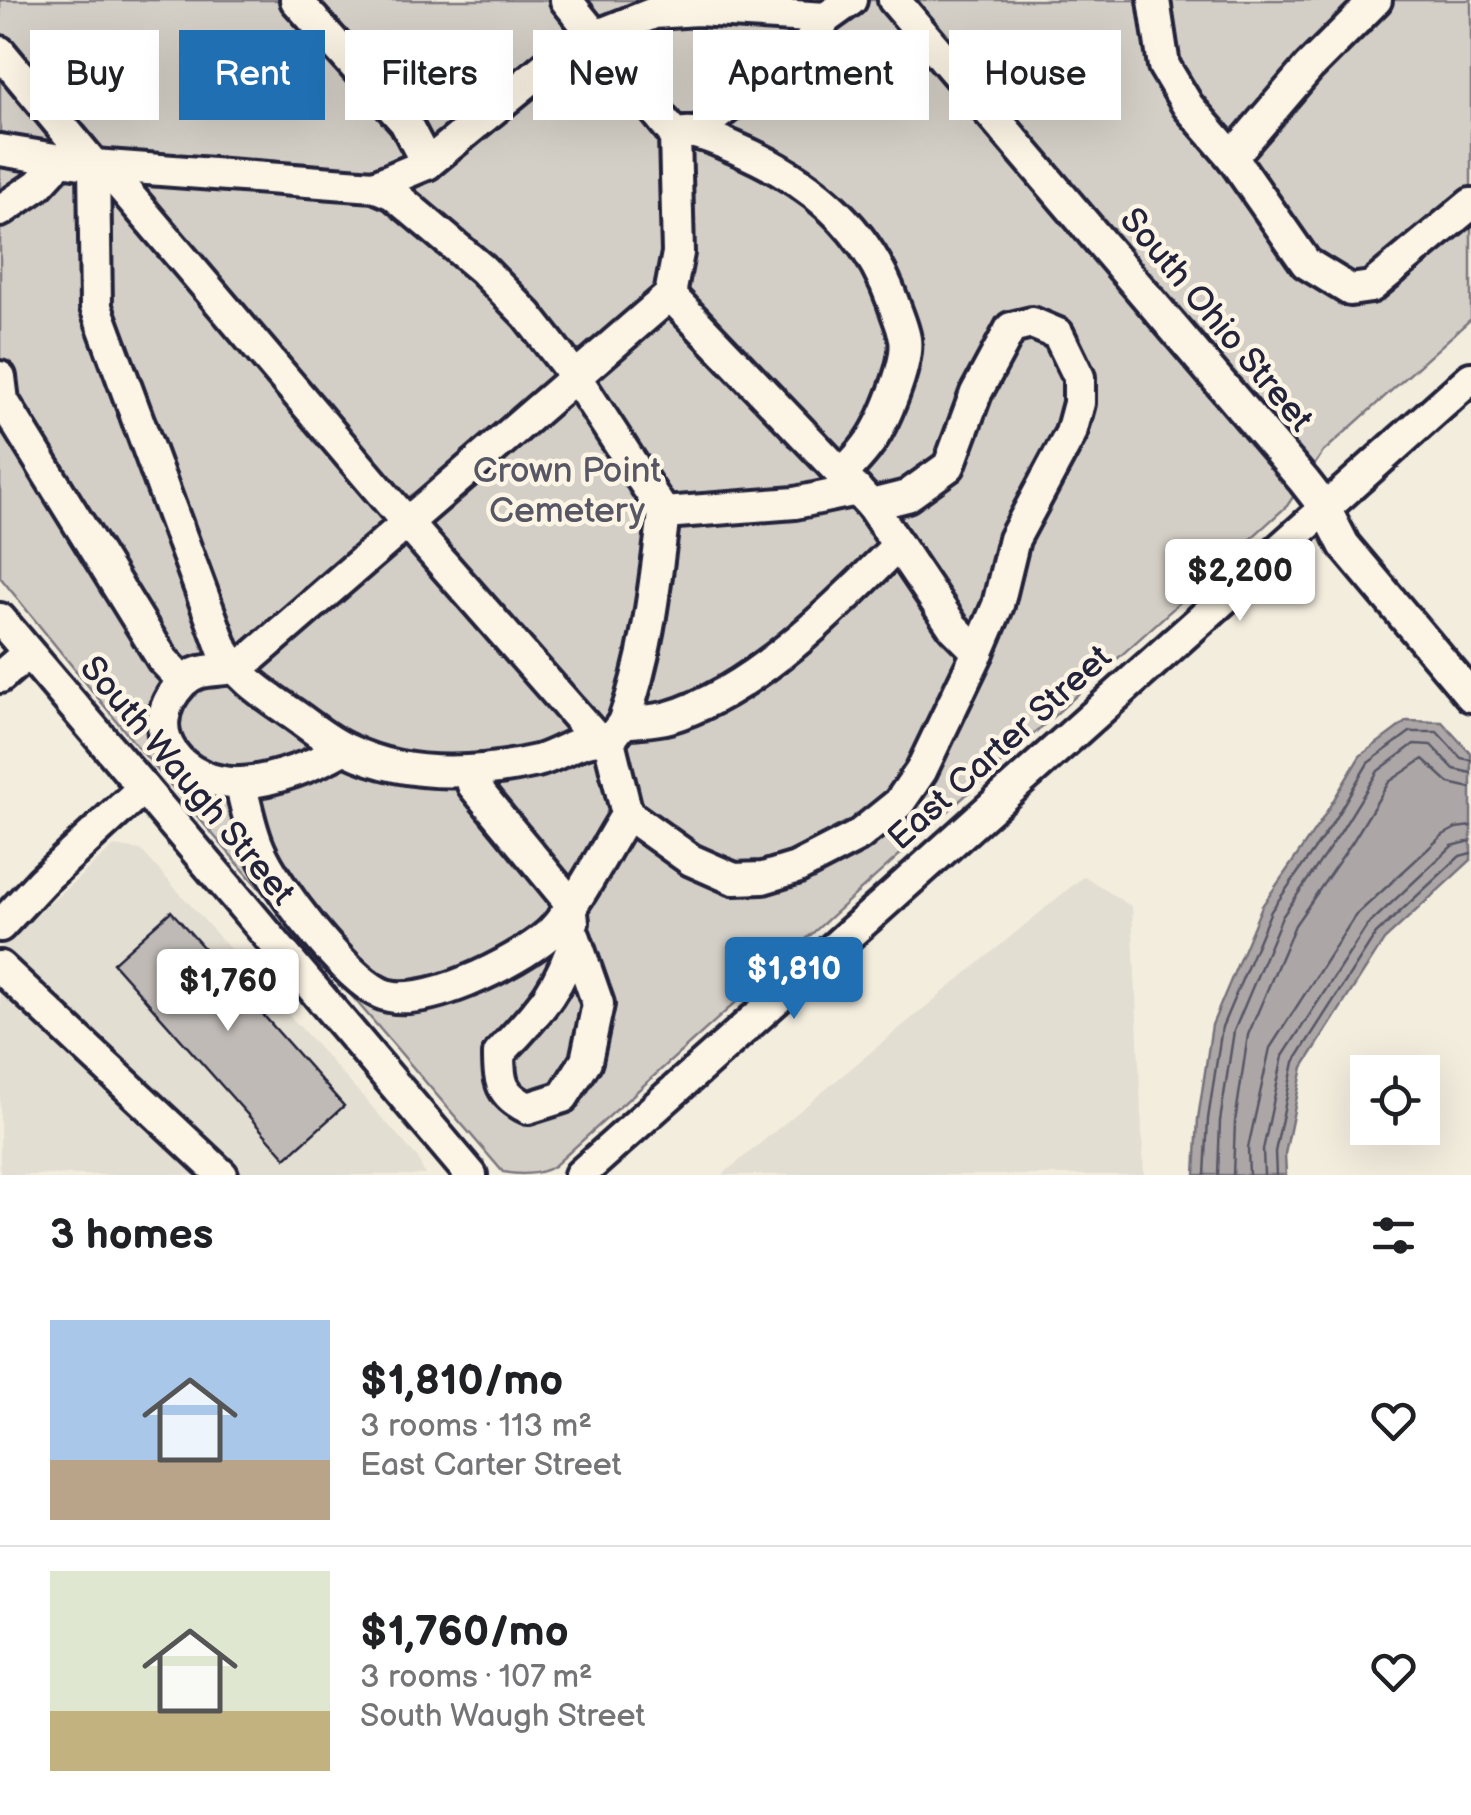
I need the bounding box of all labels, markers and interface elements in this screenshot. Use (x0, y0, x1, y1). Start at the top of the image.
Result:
chip: Buy (30, 30, 159, 120)
chip: Rent (179, 30, 325, 120)
chip: Filters (345, 30, 513, 120)
chip: New (533, 30, 673, 120)
chip: Apartment (693, 30, 929, 120)
chip: House (949, 30, 1121, 120)
street label: South Ohio Street (1110, 199, 1322, 441)
park label: Crown Point Cemetery (473, 450, 661, 533)
pin: $2,200 (1159, 539, 1321, 624)
text: $2,200 (1187, 552, 1293, 591)
street label: East Carter Street (879, 636, 1121, 860)
street label: South Waugh Street (70, 648, 304, 915)
pin: $1,810 (713, 937, 875, 1022)
pin: $1,760 (147, 949, 309, 1034)
text: $1,810 (747, 950, 841, 989)
text: $1,760 (179, 962, 277, 1001)
map controls (1350, 1055, 1440, 1145)
button: locate (1350, 1055, 1440, 1145)
icon: filters (1366, 1208, 1421, 1263)
text: 3 homes (50, 1210, 213, 1261)
text: $1,810/mo (360, 1356, 563, 1407)
icon: home (130, 1360, 250, 1480)
icon: heart (1366, 1393, 1421, 1448)
text: 3 rooms · 113 m² (360, 1407, 592, 1446)
text: East Carter Street (360, 1446, 622, 1485)
text: $1,760/mo (360, 1607, 569, 1658)
icon: home (130, 1611, 250, 1731)
icon: heart (1366, 1644, 1421, 1699)
text: 3 rooms · 107 m² (360, 1658, 593, 1697)
text: South Waugh Street (360, 1697, 645, 1736)

